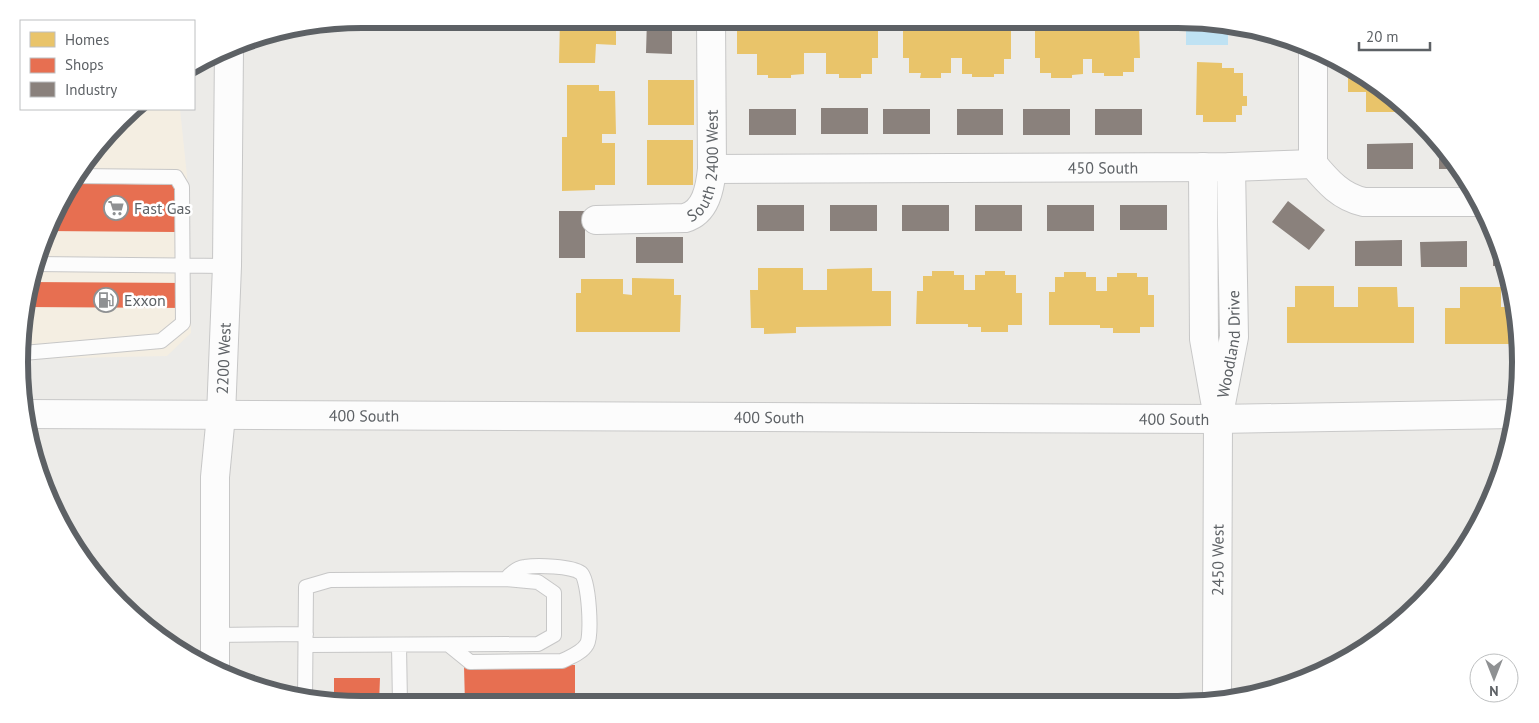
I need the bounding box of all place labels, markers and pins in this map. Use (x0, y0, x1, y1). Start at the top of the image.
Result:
supermarket icon: Fast Gas (103, 195, 129, 221)
place label: Fast Gas (134, 198, 191, 218)
fuel station icon: Exxon (93, 287, 119, 313)
place label: Exxon (124, 290, 166, 310)

